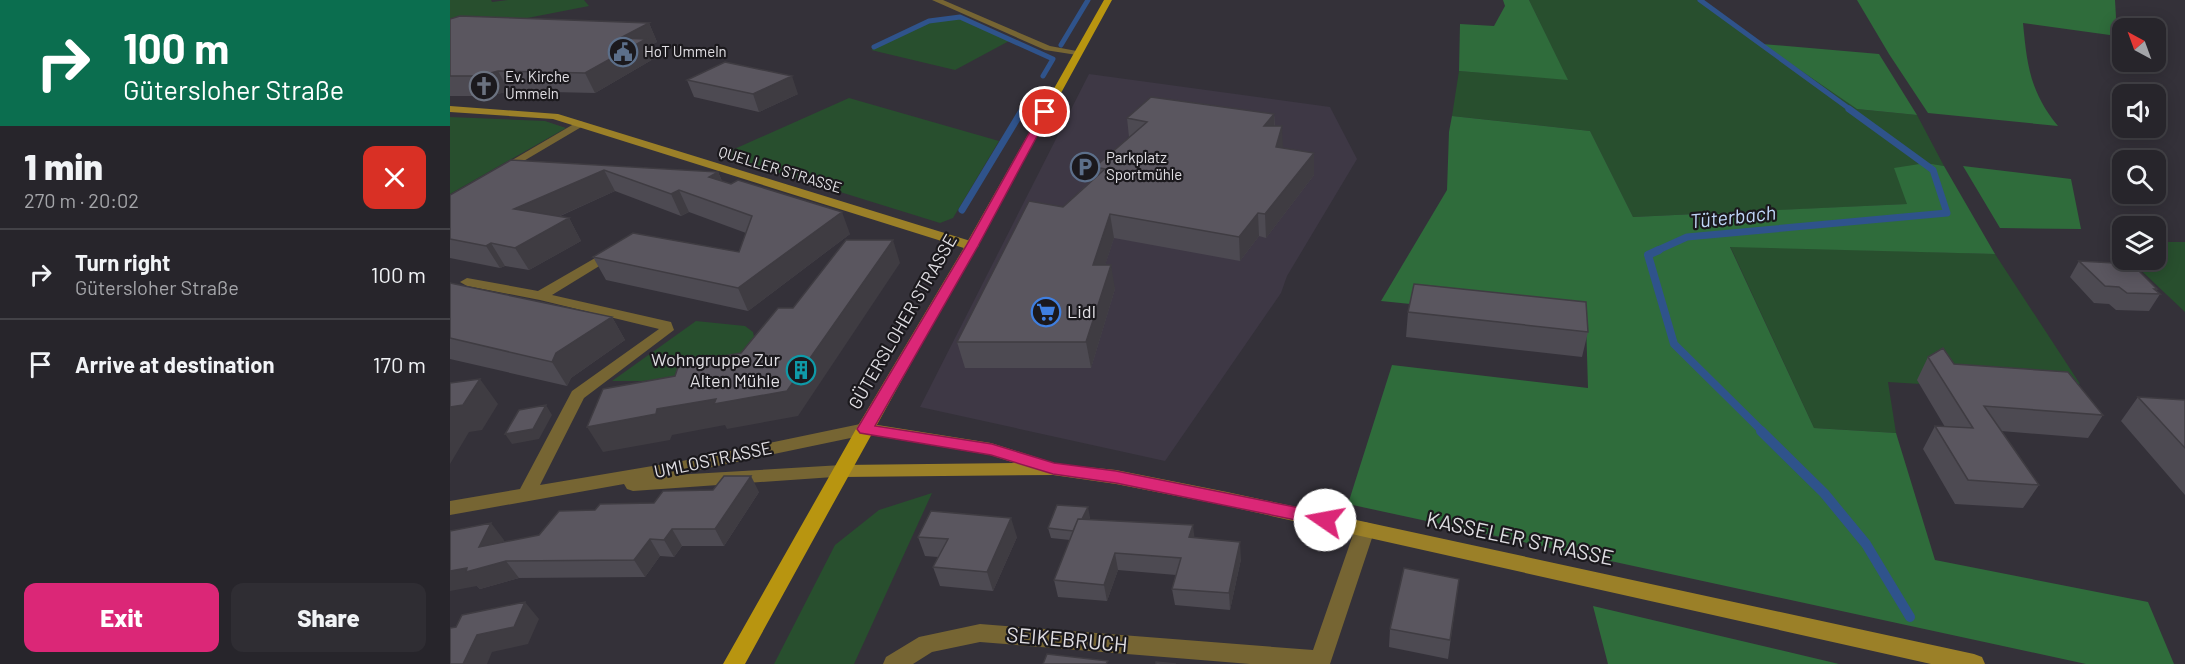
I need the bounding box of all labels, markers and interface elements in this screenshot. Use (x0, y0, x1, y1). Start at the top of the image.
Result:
north arrow (2112, 18, 2166, 72)
map controls (2112, 18, 2166, 270)
text: 100 m (123, 22, 229, 72)
icon: right (24, 24, 102, 102)
public building icon: HoT Ummeln (607, 36, 639, 68)
place label: HoT Ummeln (644, 42, 727, 60)
place label: Ev. Kirche Ummeln (505, 67, 570, 102)
church icon: Ev. Kirche Ummeln (468, 70, 500, 102)
text: Gütersloher Straße (123, 73, 344, 105)
button: sound (2112, 84, 2166, 138)
pin (1019, 86, 1070, 137)
icon: arrive (1028, 95, 1061, 128)
street label: QUELLER STRASSE (717, 142, 844, 196)
text: 1 min (24, 144, 103, 187)
button: close (363, 146, 426, 209)
place label: Parkplatz Sportmühle (1106, 148, 1182, 183)
button: search (2112, 150, 2166, 204)
parking icon: Parkplatz Sportmühle (1069, 151, 1101, 183)
text: 270 m · 20:02 (24, 188, 139, 212)
water label: Tüterbach (1689, 200, 1777, 232)
button: layers (2112, 216, 2166, 270)
street label: GÜTERSLOHER STRASSE (843, 230, 961, 413)
text: Turn right (75, 249, 170, 275)
icon: right (24, 258, 57, 291)
text: 100 m (371, 261, 426, 287)
text: Gütersloher Straße (75, 275, 239, 299)
supermarket icon: Lidl (1030, 296, 1062, 328)
place label: Lidl (1067, 300, 1096, 322)
icon: arrive (24, 348, 57, 381)
place label: Wohngruppe Zur Alten Mühle (651, 348, 780, 391)
text: Arrive at destination (75, 351, 274, 377)
text: 170 m (373, 351, 426, 377)
building icon: Wohngruppe Zur Alten Mühle (785, 354, 817, 386)
street label: UMLOSTRASSE (652, 436, 774, 482)
position arrow (1293, 488, 1357, 552)
street label: KASSELER STRASSE (1424, 505, 1616, 570)
button: Exit (24, 583, 219, 652)
button: Share (231, 583, 426, 652)
street label: SEIKEBRUCH (1005, 621, 1129, 656)

